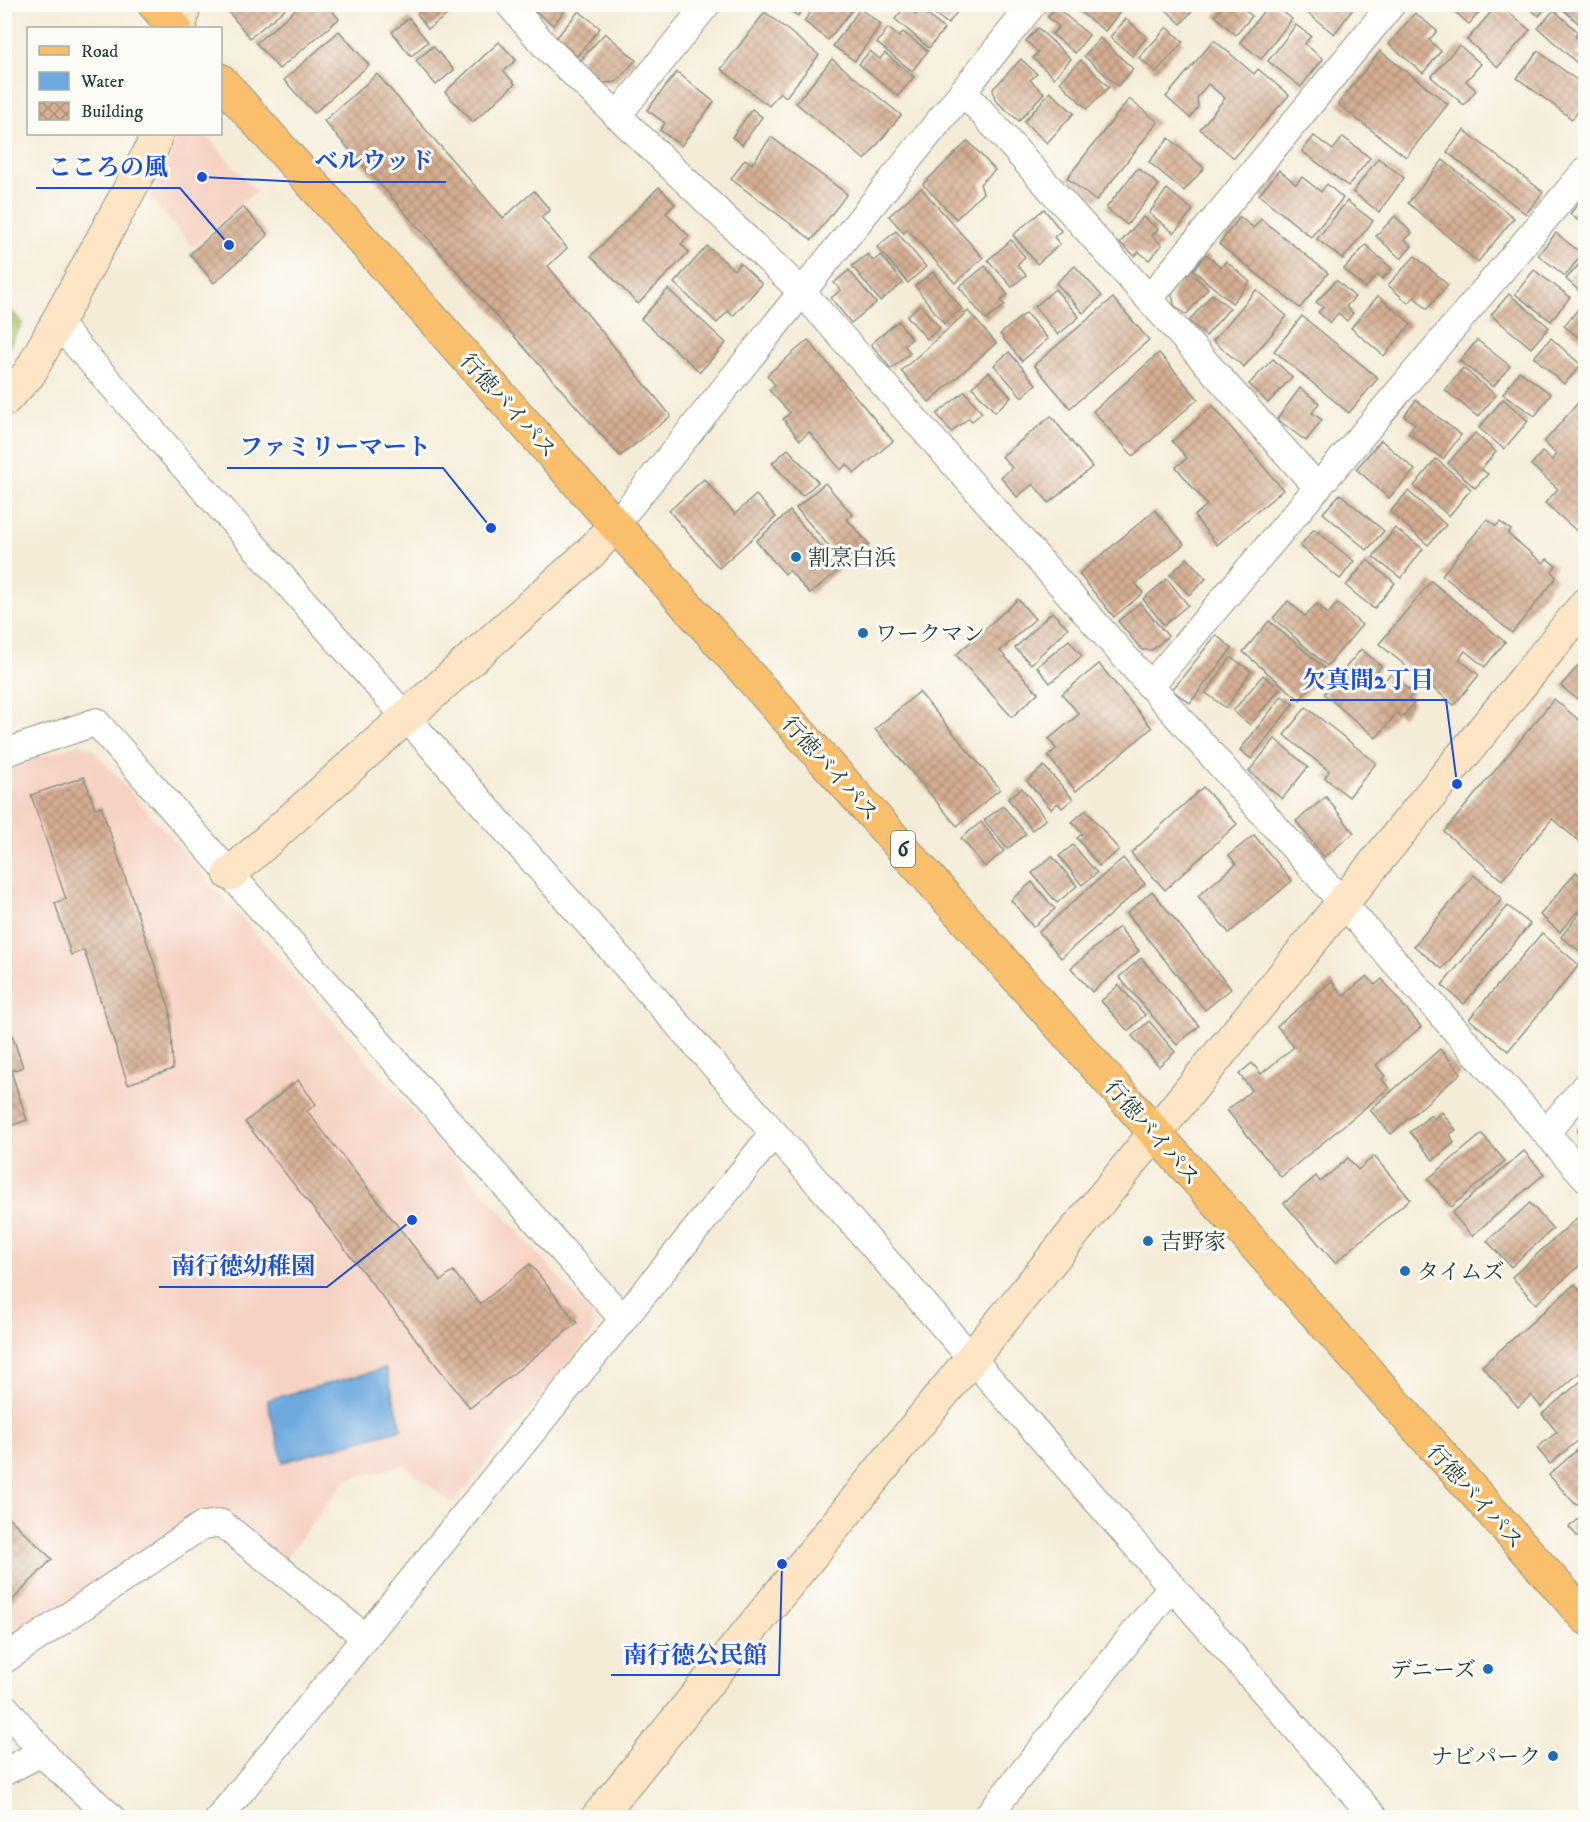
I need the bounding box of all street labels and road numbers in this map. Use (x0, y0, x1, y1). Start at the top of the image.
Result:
street label: 行徳バイパス (454, 348, 562, 464)
street label: 行徳バイパス (776, 711, 884, 827)
road number: 6 (891, 831, 915, 867)
street label: 行徳バイパス (1099, 1074, 1205, 1191)
street label: 行徳バイパス (1421, 1439, 1529, 1555)

